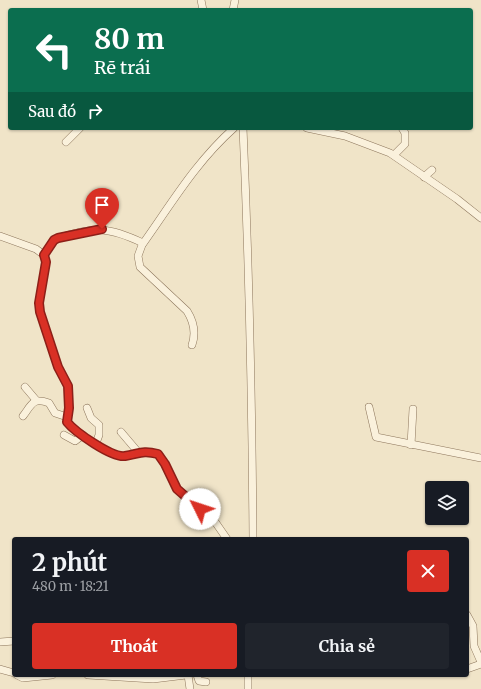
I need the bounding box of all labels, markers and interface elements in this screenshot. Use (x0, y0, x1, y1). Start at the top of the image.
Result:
text: 80 m (94, 21, 165, 57)
icon: left (28, 24, 80, 76)
text: Rẽ trái (94, 56, 151, 79)
icon: right (84, 100, 106, 122)
text: Sau đó (28, 102, 76, 121)
pin (85, 188, 119, 229)
icon: arrive (91, 194, 113, 216)
map controls (425, 481, 469, 525)
button: layers (425, 481, 469, 525)
position arrow (179, 488, 221, 530)
text: 2 phút (32, 547, 107, 578)
button: close (407, 550, 449, 592)
text: 480 m · 18:21 (32, 578, 109, 595)
button: Thoát (32, 623, 237, 669)
button: Chia sẻ (245, 623, 449, 669)

